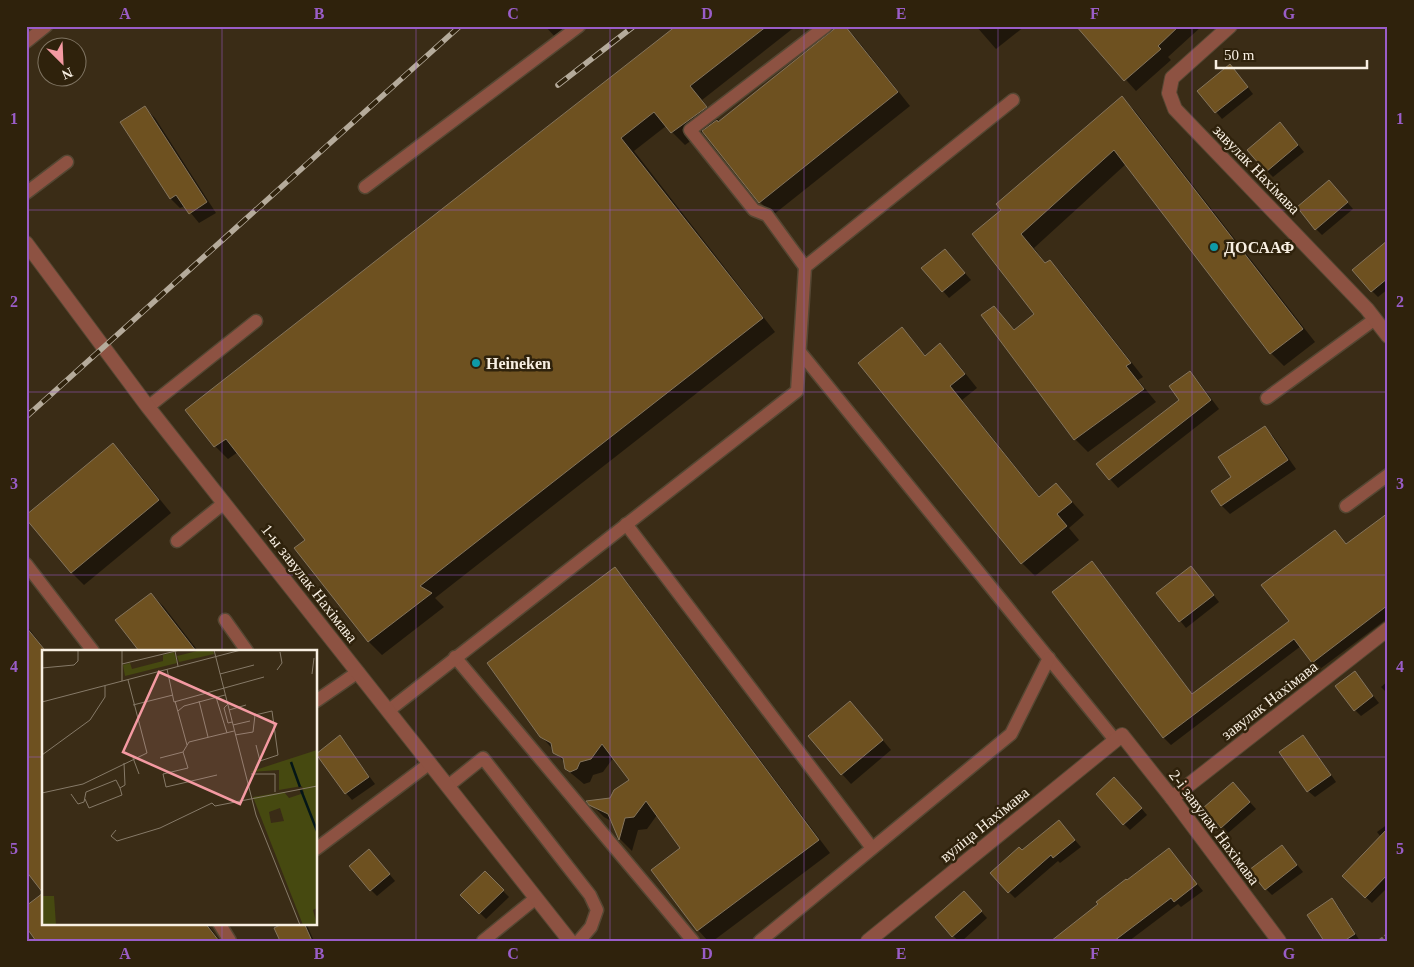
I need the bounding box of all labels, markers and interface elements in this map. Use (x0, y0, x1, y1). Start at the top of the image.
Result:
text: A (119, 5, 131, 22)
text: B (314, 5, 325, 22)
text: C (507, 5, 519, 22)
text: D (701, 5, 713, 22)
text: E (896, 5, 906, 22)
text: F (1090, 5, 1100, 22)
text: G (1283, 5, 1296, 22)
north arrow (38, 38, 88, 88)
scale bar (1216, 38, 1368, 70)
text: 50 m (1224, 47, 1255, 63)
text: N (59, 65, 75, 82)
text: 1 (10, 110, 18, 127)
text: 1 (1396, 110, 1404, 127)
street label: завулак Нахімава (1209, 121, 1303, 218)
place label: ДОСААФ (1224, 239, 1295, 257)
marker: ДОСААФ (1208, 241, 1220, 253)
text: 2 (10, 293, 18, 310)
text: 2 (1396, 293, 1404, 310)
place label: Heineken (486, 355, 551, 372)
marker: Heineken (470, 357, 482, 369)
text: 3 (10, 475, 18, 492)
text: 3 (1396, 475, 1404, 492)
street label: 1-ы завулак Нахімава (257, 521, 361, 646)
inset map (42, 650, 318, 924)
text: 4 (10, 658, 18, 675)
street label: завулак Нахімава (1218, 658, 1321, 744)
text: 4 (1396, 658, 1404, 675)
street label: 2-і завулак Нахімава (1165, 767, 1263, 889)
street label: вуліца Нахімава (937, 783, 1033, 866)
text: 5 (10, 840, 18, 857)
text: 5 (1396, 840, 1404, 857)
text: A (119, 945, 131, 962)
text: B (314, 945, 325, 962)
text: C (507, 945, 519, 962)
text: D (701, 945, 713, 962)
text: E (896, 945, 906, 962)
text: F (1090, 945, 1100, 962)
text: G (1283, 945, 1296, 962)

